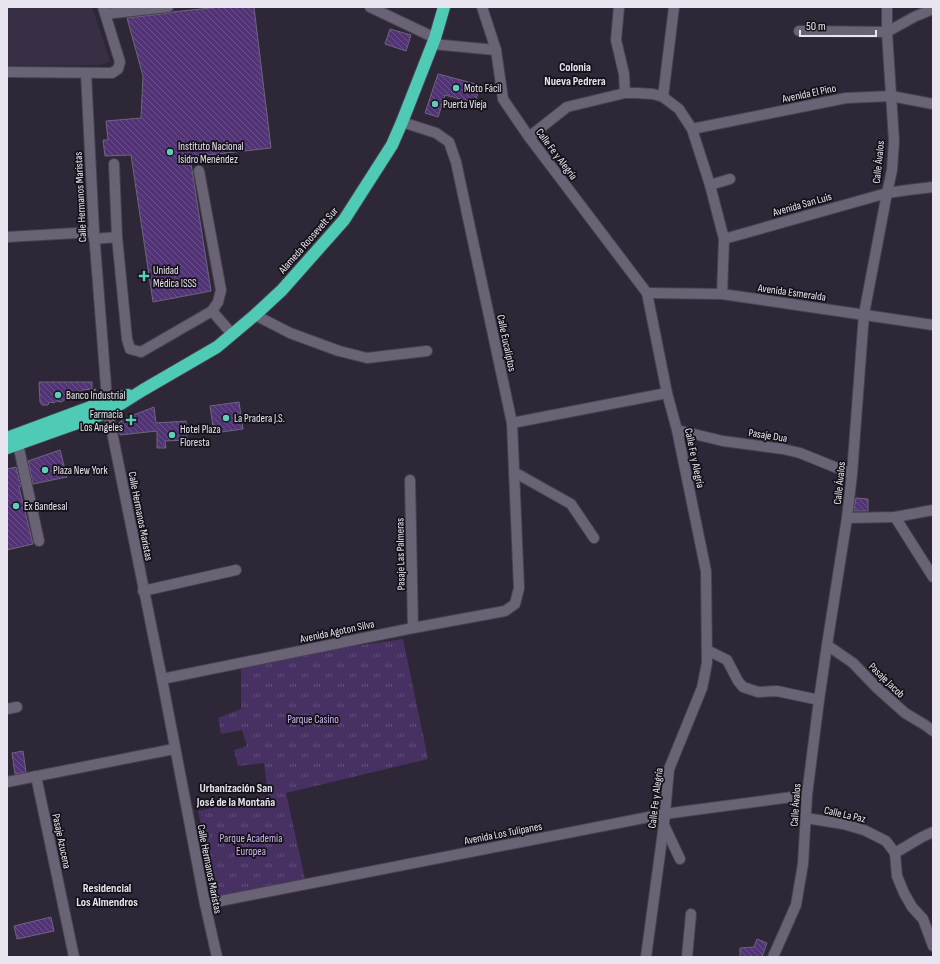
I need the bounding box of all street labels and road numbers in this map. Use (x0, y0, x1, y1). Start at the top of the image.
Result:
street label: Avenida El Pino (780, 81, 838, 106)
street label: Calle Fe y Alegría (533, 126, 580, 183)
street label: Calle Ávalos (870, 140, 887, 184)
street label: Calle Hermanos Maristas (72, 151, 89, 243)
street label: Avenida San Luis (770, 190, 833, 219)
street label: Alameda Roosevelt Sur (275, 204, 341, 277)
street label: Avenida Esmeralda (756, 281, 827, 304)
street label: Calle Eucaliptos (494, 313, 519, 373)
street label: Pasaje Dua (748, 426, 788, 445)
street label: Calle Fe y Alegría (682, 427, 707, 489)
street label: Calle Ávalos (831, 461, 848, 505)
street label: Calle Hermanos Maristas (125, 470, 156, 562)
street label: Pasaje Las Palmeras (393, 518, 408, 590)
street label: Avenida Agoton Silva (298, 617, 375, 646)
street label: Pasaje Jacob (866, 660, 908, 701)
street label: Calle Fe y Alegría (645, 767, 666, 829)
street label: Calle Ávalos (788, 783, 803, 827)
street label: Calle La Paz (823, 803, 867, 826)
street label: Pasaje Azucena (49, 812, 74, 870)
street label: Avenida Los Tulipanes (462, 820, 543, 848)
street label: Calle Hermanos Maristas (194, 823, 225, 915)

